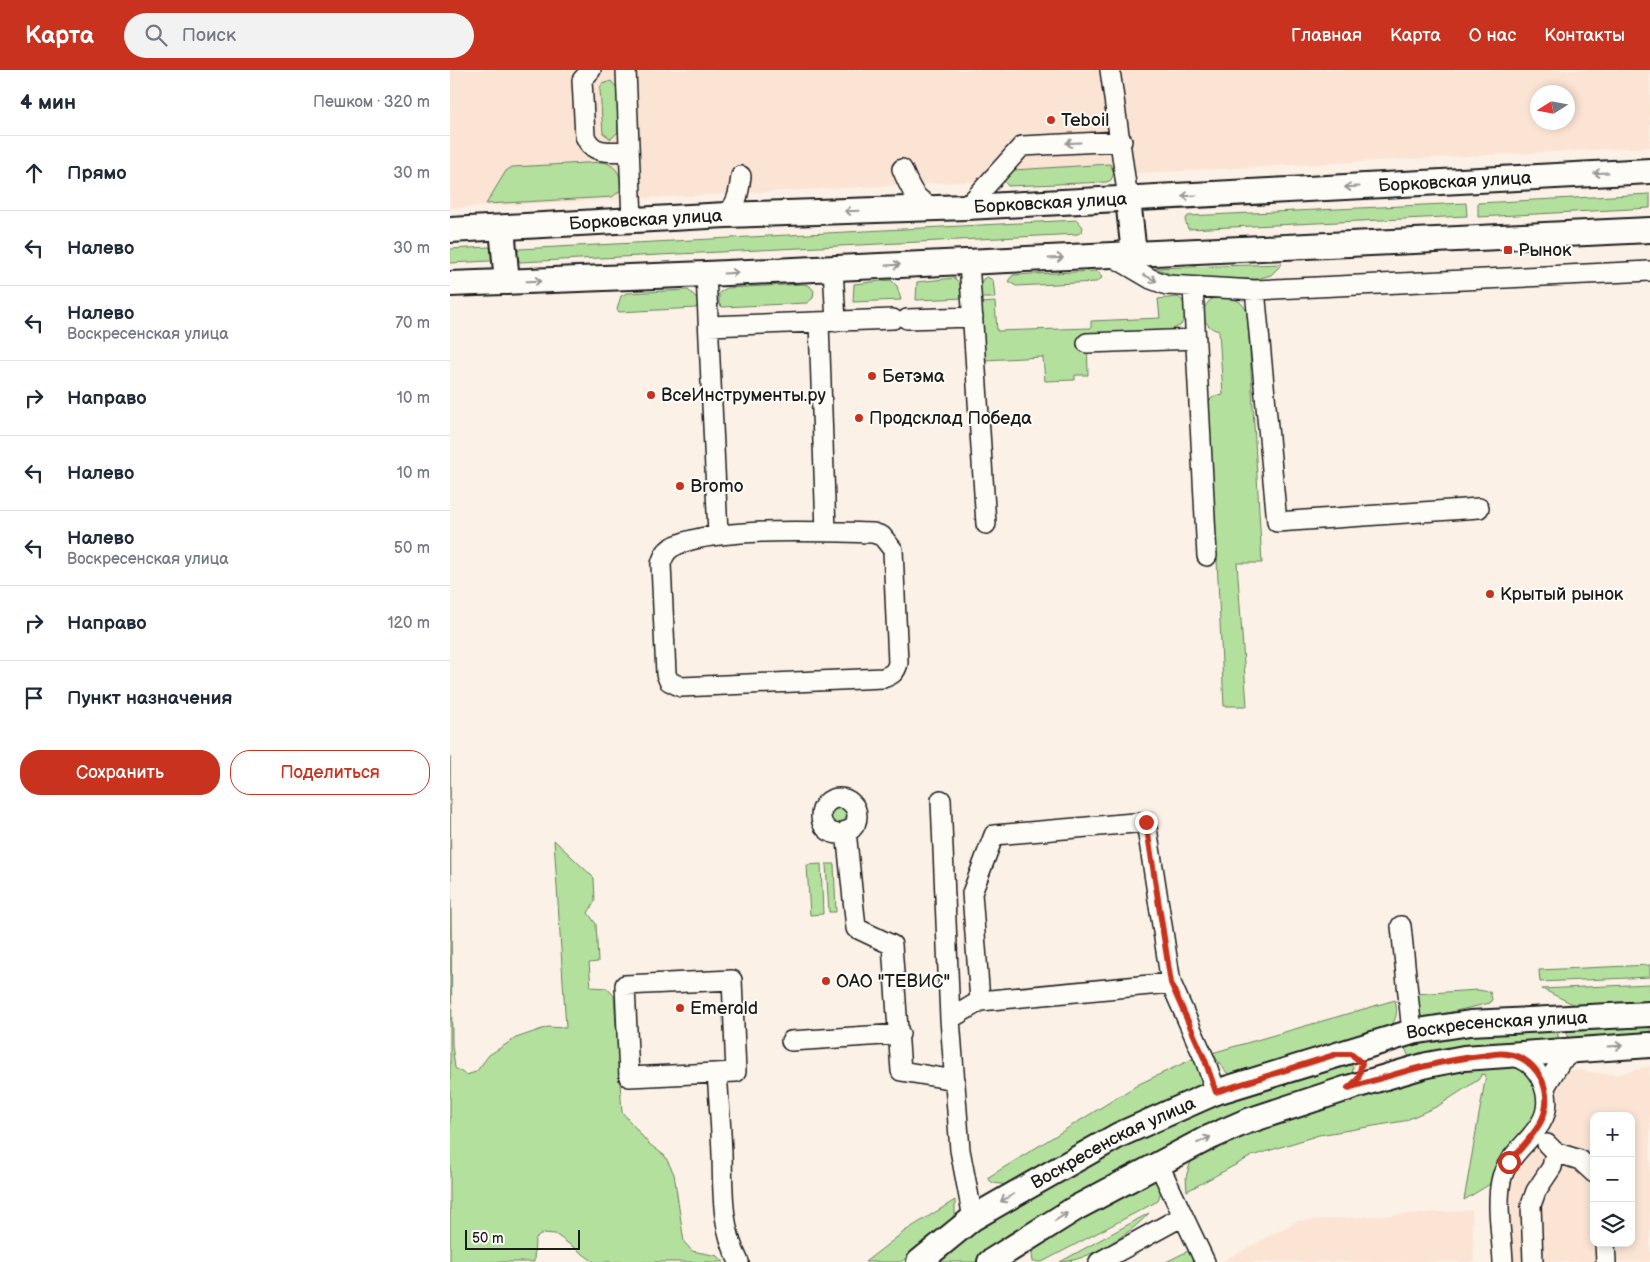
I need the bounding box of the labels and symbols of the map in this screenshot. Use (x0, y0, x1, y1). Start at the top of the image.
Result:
north arrow (1530, 85, 1575, 130)
place label: Teboil (1061, 110, 1109, 131)
marker: Teboil (1045, 114, 1057, 126)
one-way arrow (1065, 139, 1081, 148)
street label: Борковская улица (1378, 167, 1532, 196)
one-way arrow (1594, 169, 1610, 178)
one-way arrow (1344, 182, 1360, 191)
street label: Борковская улица (973, 188, 1128, 217)
one-way arrow (1182, 191, 1198, 200)
street label: Борковская улица (568, 205, 723, 234)
one-way arrow (845, 207, 861, 216)
place label: Рынок (1518, 240, 1572, 261)
marker: Рынок (1502, 244, 1514, 256)
one-way arrow (1047, 253, 1063, 263)
one-way arrow (885, 261, 901, 270)
one-way arrow (723, 269, 739, 278)
one-way arrow (1142, 273, 1157, 283)
one-way arrow (525, 276, 541, 286)
place label: Бетэма (882, 366, 945, 387)
marker: Бетэма (866, 370, 878, 382)
place label: ВсеИнструменты.ру (661, 385, 827, 406)
marker: ВсеИнструменты.ру (645, 389, 657, 401)
place label: Продсклад Победа (869, 408, 1032, 429)
marker: Продсклад Победа (853, 412, 865, 424)
place label: Bromo (690, 476, 744, 497)
marker: Bromo (674, 480, 686, 492)
place label: Крытый рынок (1500, 584, 1624, 605)
marker: Крытый рынок (1484, 588, 1496, 600)
route end (1135, 811, 1158, 834)
place label: ОАО "ТЕВИС" (836, 971, 950, 992)
marker: ОАО "ТЕВИС" (820, 975, 832, 987)
place label: Emerald (690, 998, 758, 1019)
marker: Emerald (674, 1002, 686, 1014)
street label: Воскресенская улица (1405, 1007, 1588, 1043)
one-way arrow (1607, 1042, 1623, 1051)
street label: Воскресенская улица (1027, 1092, 1199, 1193)
one-way arrow (1196, 1135, 1211, 1144)
route start (1498, 1151, 1521, 1174)
one-way arrow (1000, 1194, 1015, 1204)
one-way arrow (1054, 1212, 1068, 1222)
scale bar (465, 1227, 580, 1250)

